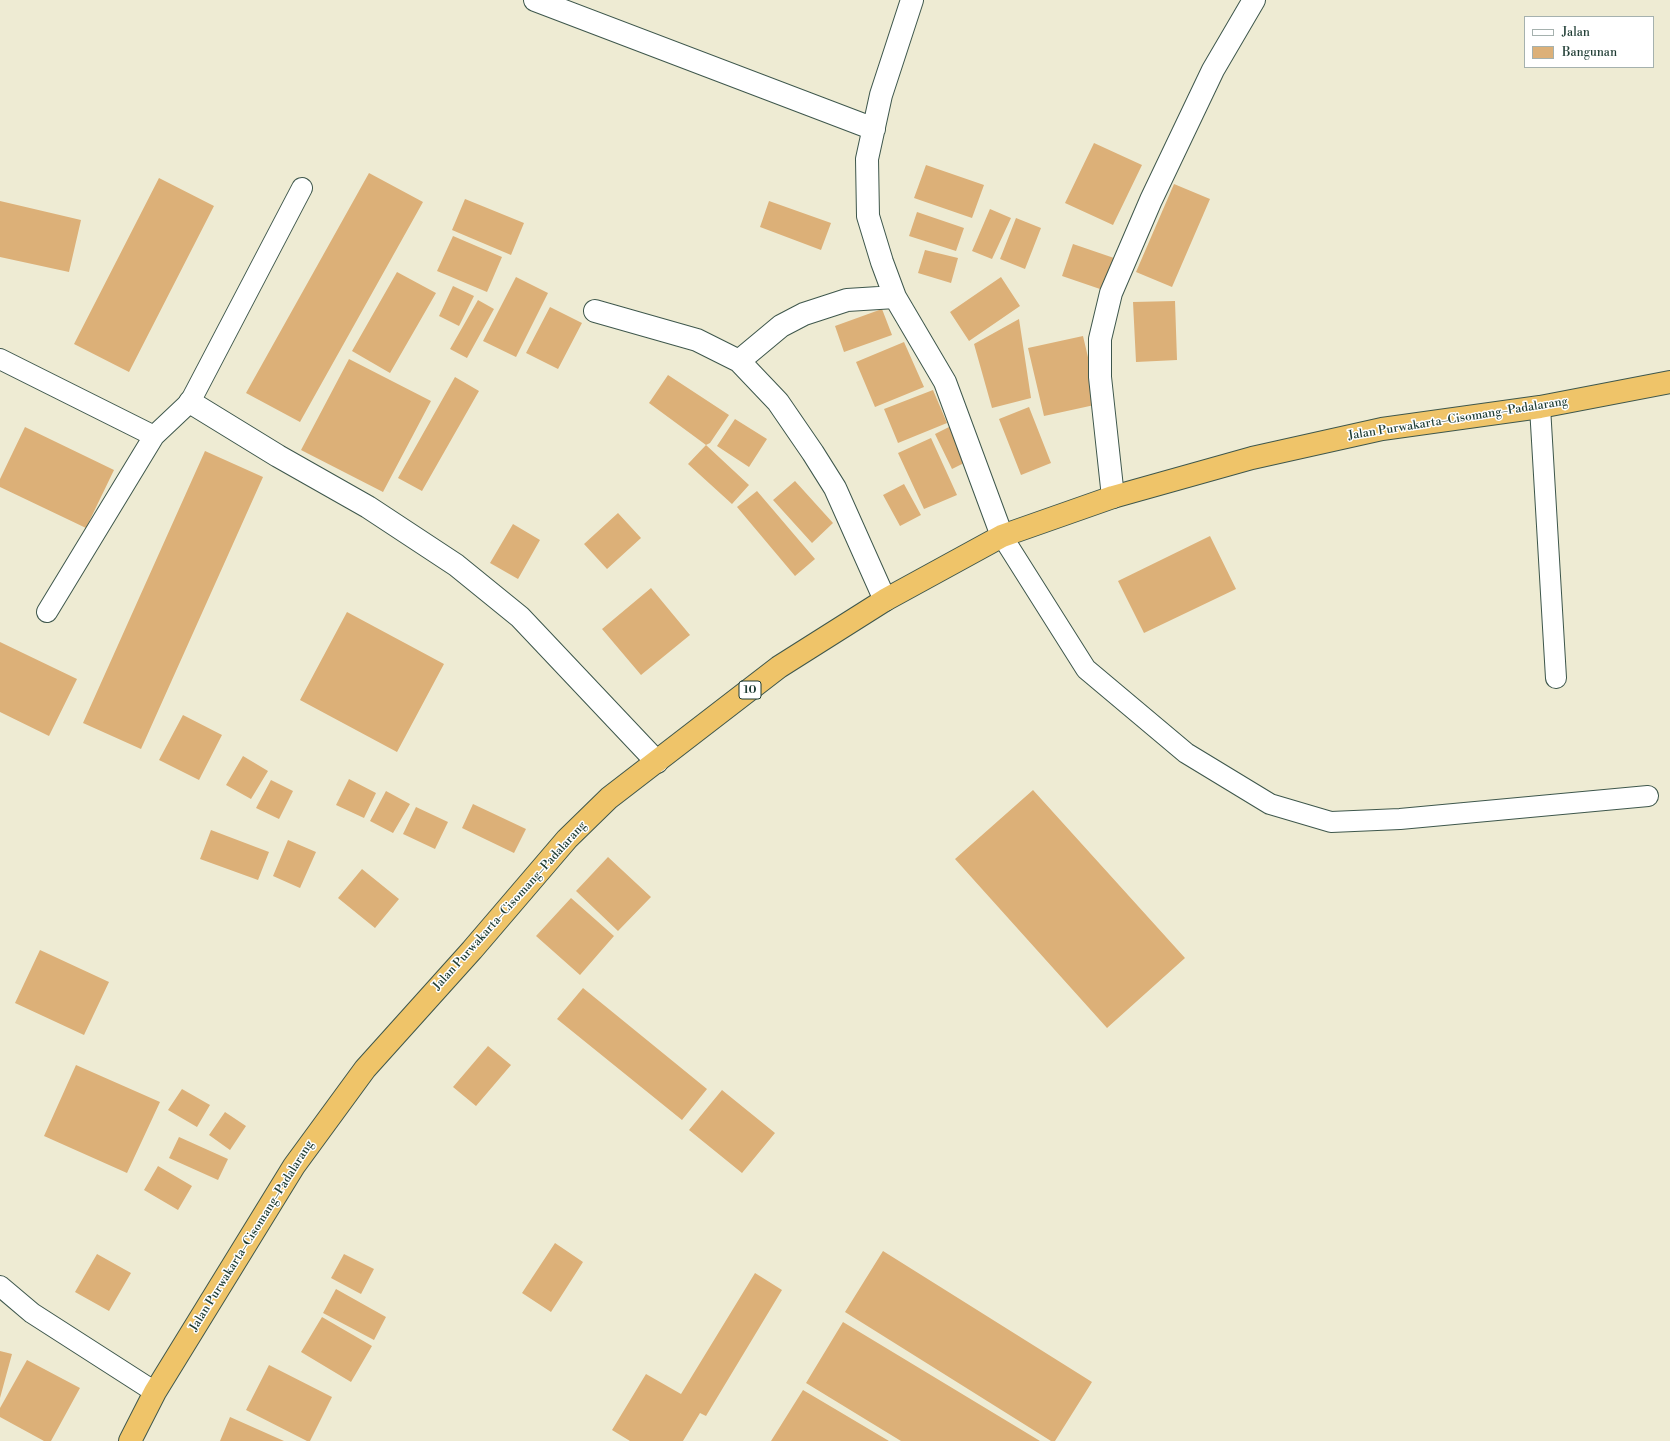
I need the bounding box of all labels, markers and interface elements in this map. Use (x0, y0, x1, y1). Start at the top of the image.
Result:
legend (1524, 16, 1654, 68)
text: Jalan (1562, 25, 1590, 40)
text: Bangunan (1562, 45, 1617, 60)
street label: Jalan Purwakarta–Cisomang–Padalarang (1347, 395, 1569, 443)
road number: 10 (739, 681, 761, 699)
street label: Jalan Purwakarta–Cisomang–Padalarang (430, 819, 590, 993)
street label: Jalan Purwakarta–Cisomang–Padalarang (187, 1138, 317, 1334)

